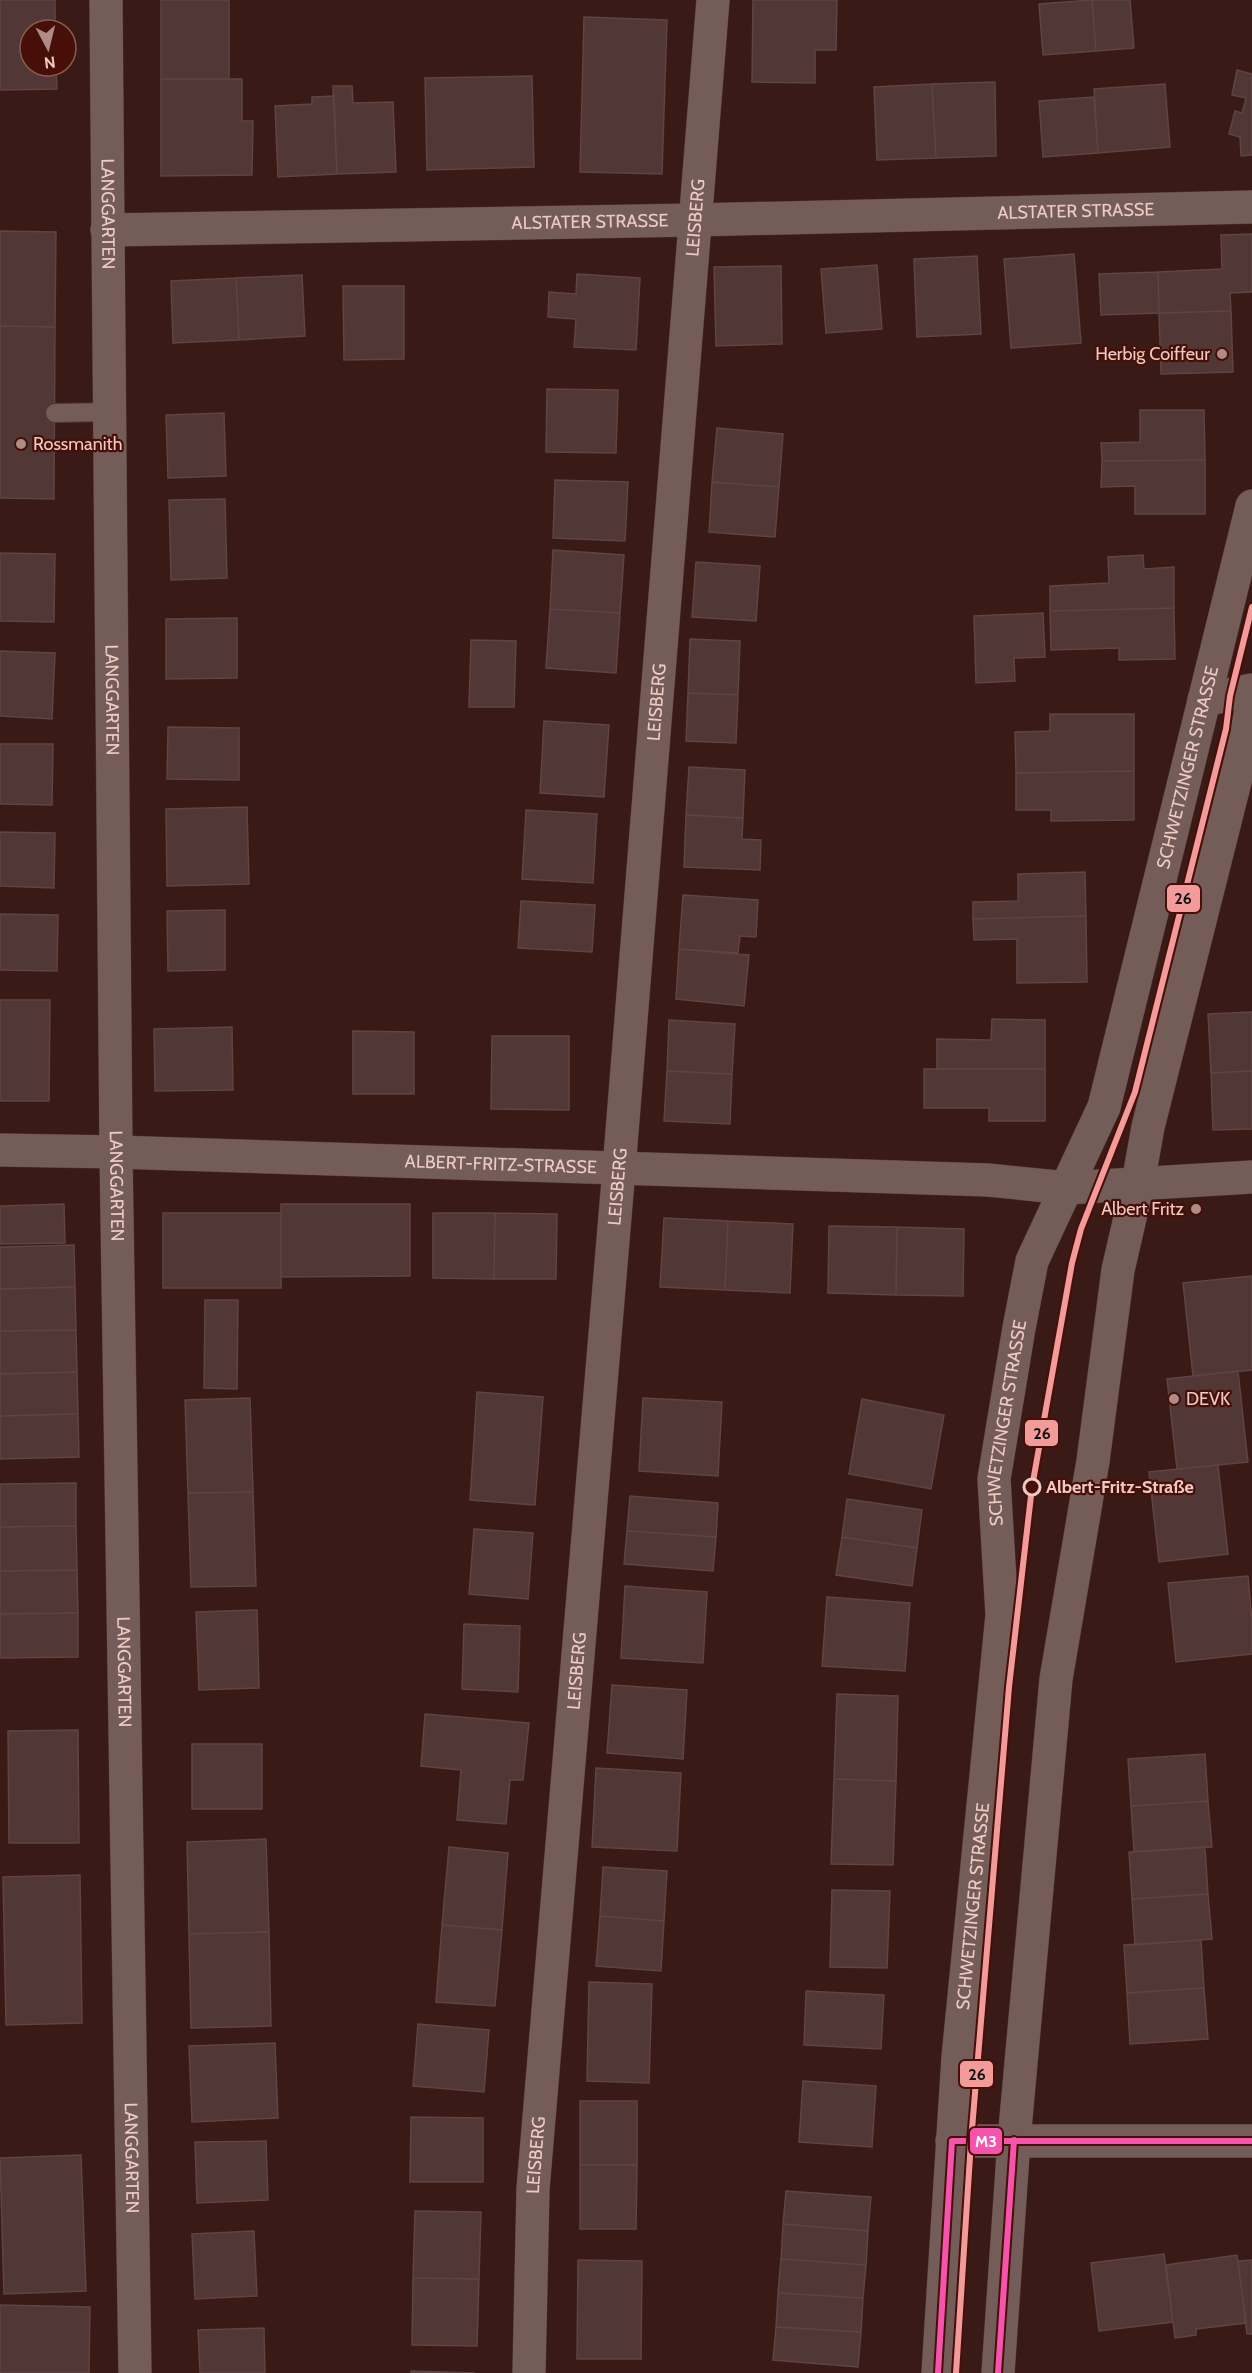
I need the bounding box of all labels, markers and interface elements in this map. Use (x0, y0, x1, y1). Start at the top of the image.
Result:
north arrow (18, 18, 78, 78)
text: N (43, 52, 57, 73)
street label: LANGGARTEN (96, 158, 119, 270)
street label: LEISBERG (681, 178, 710, 257)
street label: ALSTATER STRASSE (997, 198, 1155, 224)
street label: ALSTATER STRASSE (511, 209, 669, 234)
place label: Herbig Coiffeur (1095, 343, 1210, 365)
marker: Herbig Coiffeur (1215, 347, 1229, 361)
place label: Rossmanith (33, 433, 122, 455)
marker: Rossmanith (14, 437, 28, 451)
street label: LANGGARTEN (101, 644, 124, 756)
street label: LEISBERG (642, 662, 671, 742)
street label: SCHWETZINGER STRASSE (1152, 664, 1223, 871)
line badge: 26 (1166, 884, 1201, 913)
text: 26 (1174, 889, 1192, 908)
street label: LANGGARTEN (105, 1130, 128, 1242)
street label: LEISBERG (603, 1147, 632, 1226)
street label: ALBERT-FRITZ-STRASSE (404, 1150, 597, 1178)
place label: Albert Fritz (1101, 1198, 1185, 1220)
marker: Albert Fritz (1189, 1202, 1203, 1216)
street label: SCHWETZINGER STRASSE (983, 1318, 1031, 1527)
place label: DEVK (1186, 1388, 1231, 1410)
marker: DEVK (1167, 1392, 1181, 1406)
line badge: 26 (1024, 1419, 1059, 1447)
text: 26 (1033, 1424, 1051, 1443)
place label: Albert-Fritz-Straße (1046, 1476, 1194, 1498)
marker: Albert-Fritz-Straße (1023, 1478, 1041, 1496)
street label: LANGGARTEN (112, 1616, 136, 1728)
street label: LEISBERG (562, 1631, 591, 1711)
street label: SCHWETZINGER STRASSE (952, 1802, 994, 2011)
line badge: 26 (959, 2060, 994, 2088)
text: 26 (968, 2065, 986, 2084)
street label: LANGGARTEN (120, 2102, 144, 2214)
street label: LEISBERG (522, 2115, 550, 2194)
line badge: M3 (969, 2127, 1003, 2155)
text: M3 (975, 2132, 997, 2151)

